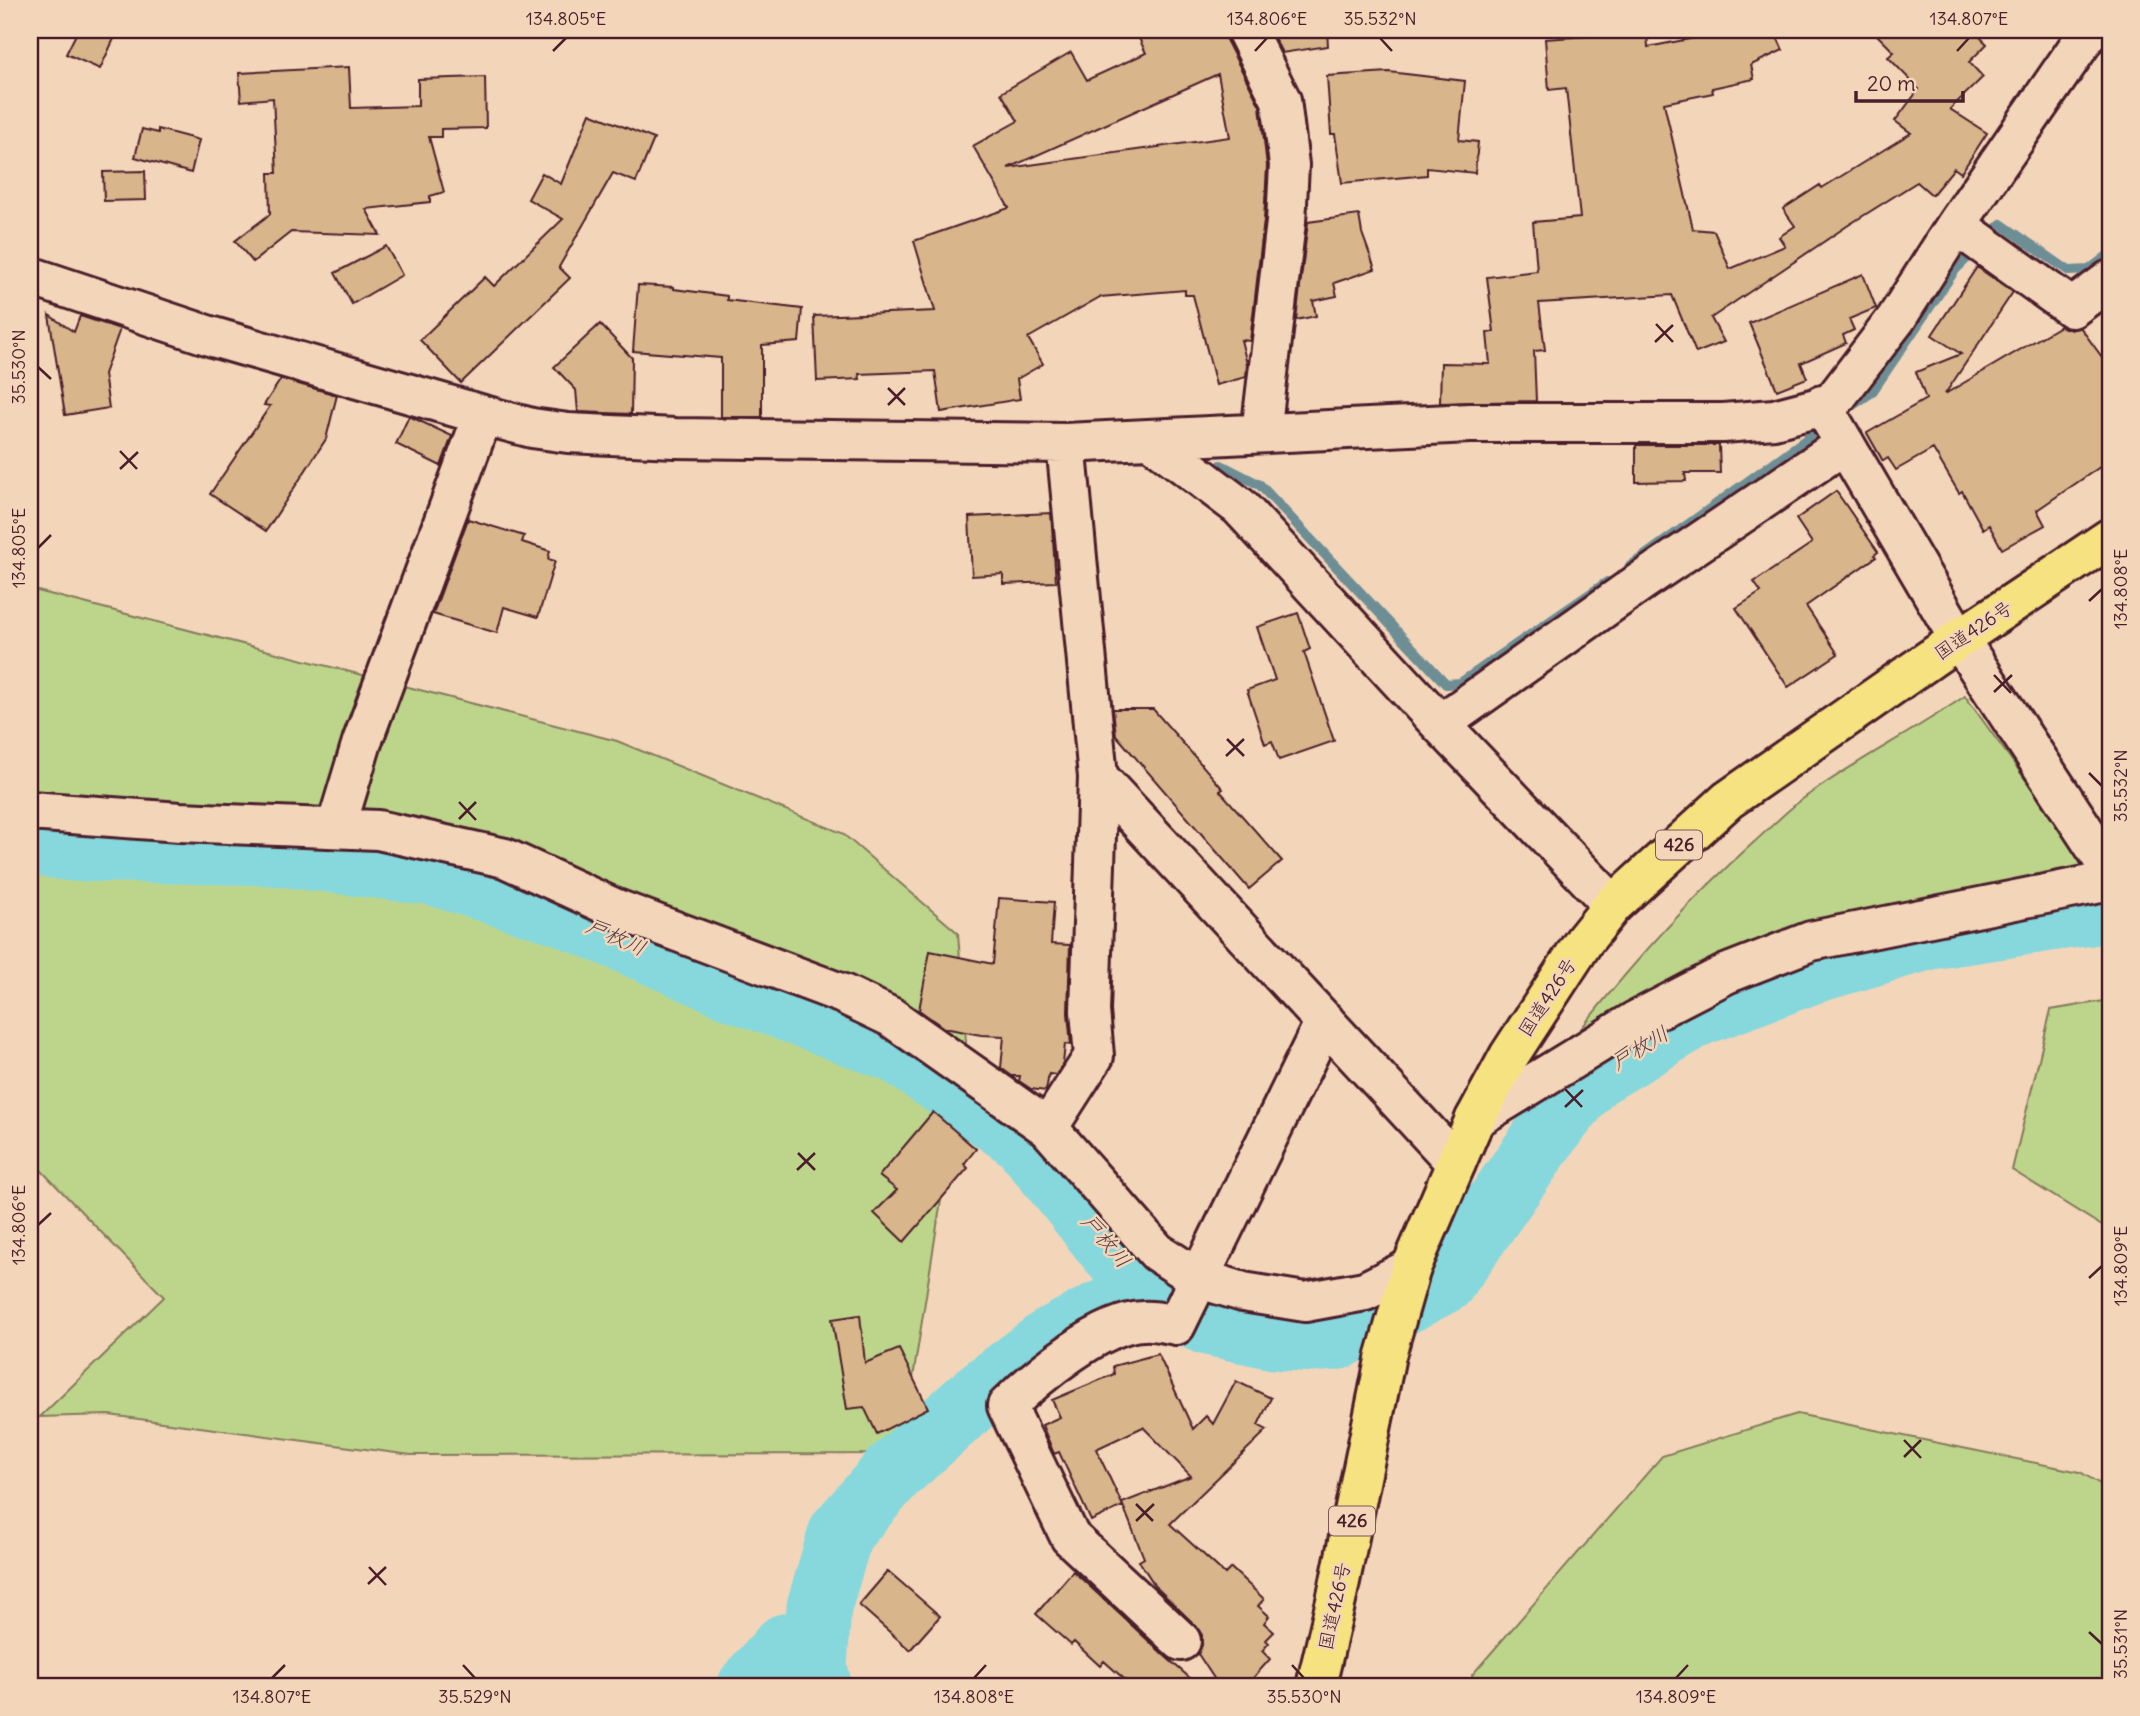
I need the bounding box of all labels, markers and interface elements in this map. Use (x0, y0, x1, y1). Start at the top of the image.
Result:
text: 134.805°E (526, 7, 606, 30)
text: 134.806°E (1227, 7, 1307, 30)
text: 35.532°N (1343, 7, 1417, 30)
text: 134.807°E (1930, 7, 2008, 30)
scale bar (1856, 60, 1963, 104)
text: 20 m (1867, 70, 1916, 97)
text: 35.530°N (7, 329, 30, 405)
text: 134.805°E (7, 508, 30, 588)
text: 134.808°E (2109, 549, 2132, 629)
street label: 国道426号 (1929, 595, 2017, 665)
text: 35.532°N (2109, 749, 2132, 823)
road number: 426 (1656, 830, 1702, 860)
water label: 戸枚川 (582, 911, 650, 962)
street label: 国道426号 (1513, 953, 1581, 1041)
water label: 戸枚川 (1606, 1020, 1674, 1075)
text: 134.806°E (7, 1185, 30, 1265)
water label: 戸枚川 (1076, 1208, 1137, 1273)
text: 134.809°E (2109, 1226, 2132, 1306)
road number: 426 (1329, 1506, 1375, 1536)
street label: 国道426号 (1313, 1560, 1355, 1652)
text: 35.531°N (2109, 1609, 2132, 1679)
text: 134.807°E (233, 1685, 311, 1708)
text: 35.529°N (438, 1685, 512, 1708)
text: 134.808°E (934, 1685, 1014, 1708)
text: 35.530°N (1266, 1685, 1342, 1708)
text: 134.809°E (1636, 1685, 1716, 1708)

